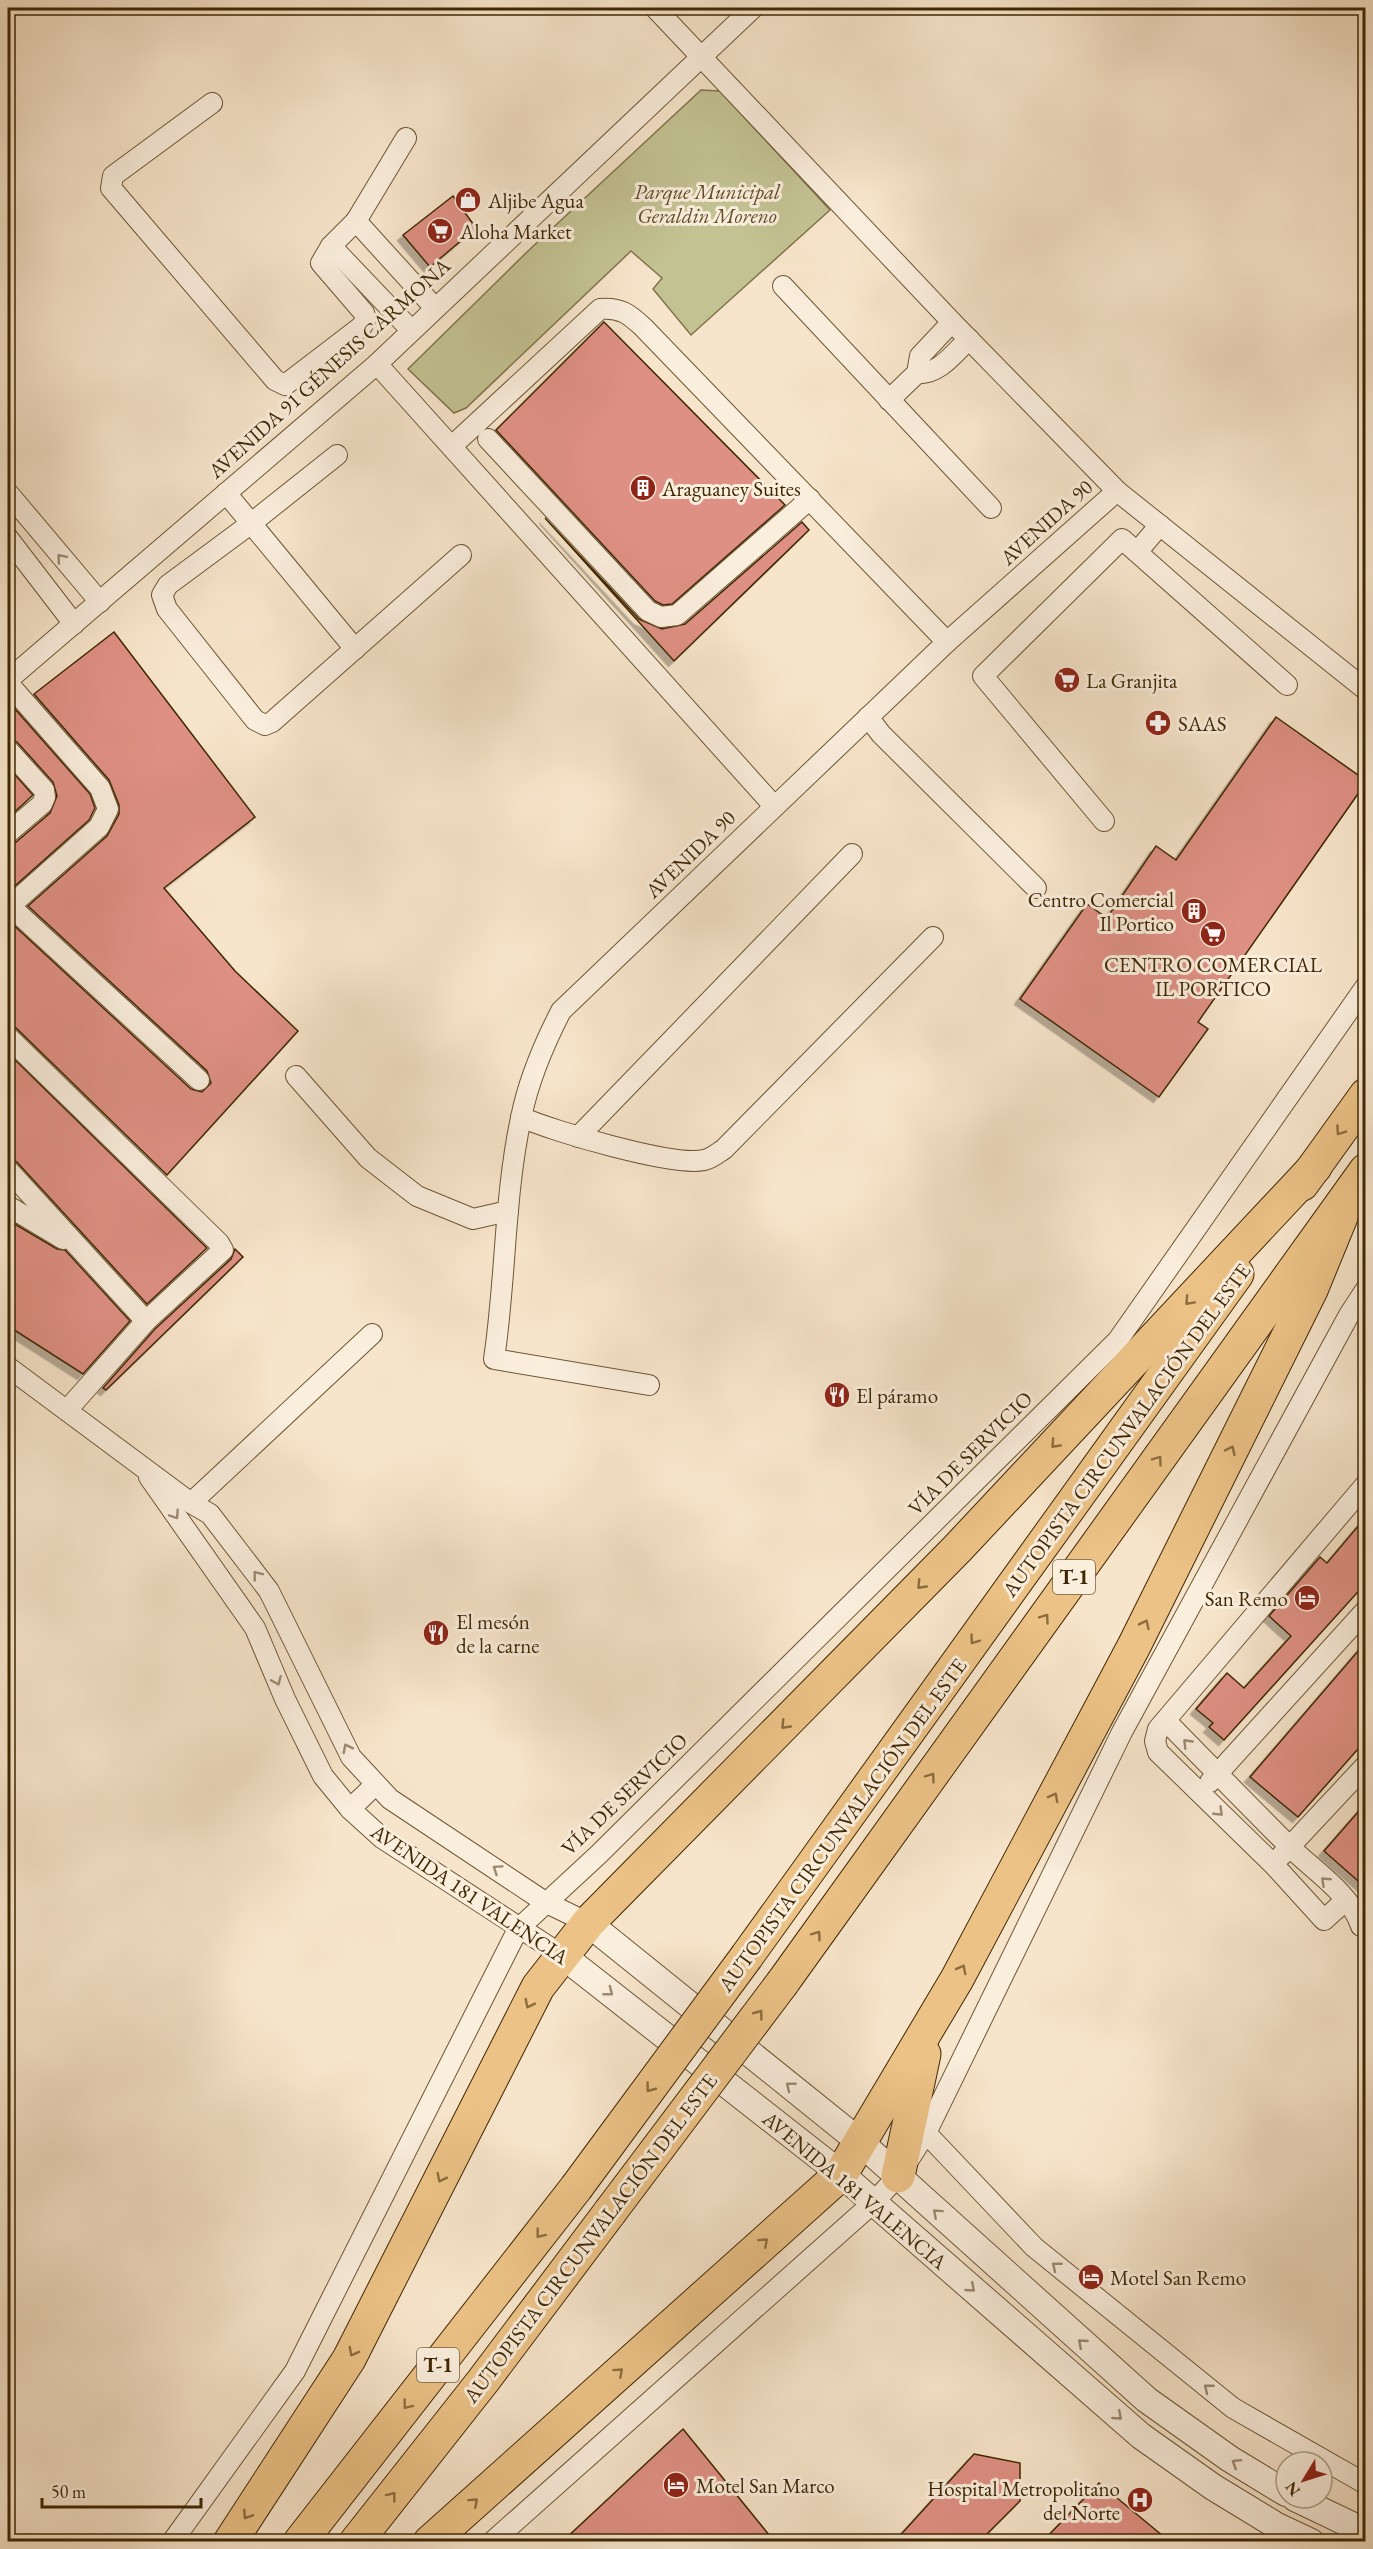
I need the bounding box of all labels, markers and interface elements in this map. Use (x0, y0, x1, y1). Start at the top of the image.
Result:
park label: Parque Municipal Geraldin Moreno (634, 178, 781, 229)
shop icon: Aljibe Agua (453, 185, 483, 215)
place label: Aljibe Agua (487, 187, 584, 214)
supermarket icon: Aloha Market (425, 216, 455, 246)
place label: Aloha Market (459, 218, 572, 245)
street label: AVENIDA 91 GÉNESIS CARMONA (202, 252, 456, 485)
building icon: Araguaney Suites (628, 473, 658, 503)
street label: AVENIDA 90 (993, 473, 1098, 571)
place label: Araguaney Suites (661, 475, 801, 502)
one-way arrow (58, 554, 69, 565)
supermarket icon: La Granjita (1052, 665, 1082, 695)
place label: La Granjita (1086, 667, 1178, 694)
pharmacy icon: SAAS (1143, 708, 1173, 738)
place label: SAAS (1178, 710, 1227, 737)
street label: AVENIDA 90 (638, 804, 741, 904)
place label: Centro Comercial Il Portico (1028, 886, 1174, 937)
building icon: Centro Comercial Il Portico (1179, 896, 1209, 926)
supermarket icon: CENTRO COMERCIAL IL PORTICO (1198, 919, 1228, 949)
place label: CENTRO COMERCIAL IL PORTICO (1104, 951, 1323, 1002)
one-way arrow (1336, 1124, 1347, 1135)
street label: AUTOPISTA CIRCUNVALACIÓN DEL ESTE (995, 1258, 1256, 1603)
one-way arrow (1185, 1294, 1196, 1305)
restaurant icon: El páramo (822, 1380, 852, 1410)
place label: El páramo (856, 1382, 938, 1409)
street label: VÍA DE SERVICIO (902, 1385, 1038, 1521)
one-way arrow (1052, 1436, 1063, 1447)
one-way arrow (1224, 1445, 1236, 1456)
one-way arrow (1151, 1455, 1162, 1466)
one-way arrow (168, 1509, 179, 1520)
road number: T-1 (1053, 1560, 1095, 1594)
one-way arrow (253, 1571, 264, 1582)
one-way arrow (918, 1578, 929, 1589)
hotel icon: San Remo (1292, 1583, 1322, 1613)
place label: San Remo (1205, 1585, 1288, 1612)
place label: El mesón de la carne (456, 1608, 540, 1659)
one-way arrow (1037, 1614, 1048, 1625)
restaurant icon: El mesón de la carne (421, 1618, 451, 1648)
one-way arrow (1137, 1620, 1149, 1631)
one-way arrow (971, 1634, 982, 1645)
street label: AUTOPISTA CIRCUNVALACIÓN DEL ESTE (711, 1653, 972, 1998)
one-way arrow (270, 1674, 282, 1685)
one-way arrow (781, 1718, 792, 1728)
street label: VÍA DE SERVICIO (555, 1727, 693, 1861)
one-way arrow (1184, 1739, 1195, 1750)
one-way arrow (343, 1743, 354, 1754)
one-way arrow (924, 1772, 935, 1783)
one-way arrow (1047, 1793, 1058, 1803)
one-way arrow (1212, 1805, 1223, 1816)
street label: AVENIDA 181 VALENCIA (365, 1817, 574, 1971)
one-way arrow (492, 1865, 503, 1876)
one-way arrow (1321, 1877, 1332, 1888)
one-way arrow (810, 1930, 821, 1941)
one-way arrow (955, 1965, 966, 1976)
one-way arrow (602, 1985, 613, 1996)
one-way arrow (525, 1997, 537, 2008)
one-way arrow (752, 2010, 763, 2021)
street label: AUTOPISTA CIRCUNVALACIÓN DEL ESTE (456, 2068, 723, 2409)
one-way arrow (646, 2081, 657, 2092)
one-way arrow (785, 2082, 796, 2093)
street label: AVENIDA 181 VALENCIA (756, 2104, 953, 2276)
one-way arrow (437, 2171, 448, 2182)
one-way arrow (934, 2209, 945, 2220)
one-way arrow (536, 2228, 547, 2239)
one-way arrow (758, 2238, 768, 2249)
one-way arrow (1052, 2262, 1063, 2273)
hotel icon: Motel San Remo (1076, 2262, 1106, 2292)
place label: Motel San Remo (1110, 2264, 1246, 2291)
one-way arrow (964, 2281, 975, 2292)
one-way arrow (1079, 2339, 1089, 2350)
one-way arrow (349, 2345, 360, 2356)
road number: T-1 (417, 2348, 459, 2382)
one-way arrow (612, 2368, 623, 2379)
one-way arrow (1204, 2385, 1215, 2396)
one-way arrow (404, 2398, 415, 2409)
one-way arrow (1111, 2409, 1122, 2420)
north arrow (1274, 2450, 1334, 2510)
one-way arrow (1232, 2458, 1242, 2470)
hotel icon: Motel San Marco (661, 2470, 691, 2500)
scale bar (42, 2471, 201, 2509)
place label: Motel San Marco (696, 2472, 835, 2499)
place label: Hospital Metropolitano del Norte (927, 2475, 1120, 2526)
text: N (1280, 2477, 1305, 2500)
text: 50 m (51, 2480, 86, 2503)
hospital icon: Hospital Metropolitano del Norte (1125, 2485, 1155, 2515)
one-way arrow (385, 2491, 396, 2502)
one-way arrow (467, 2498, 478, 2509)
one-way arrow (243, 2509, 254, 2520)

